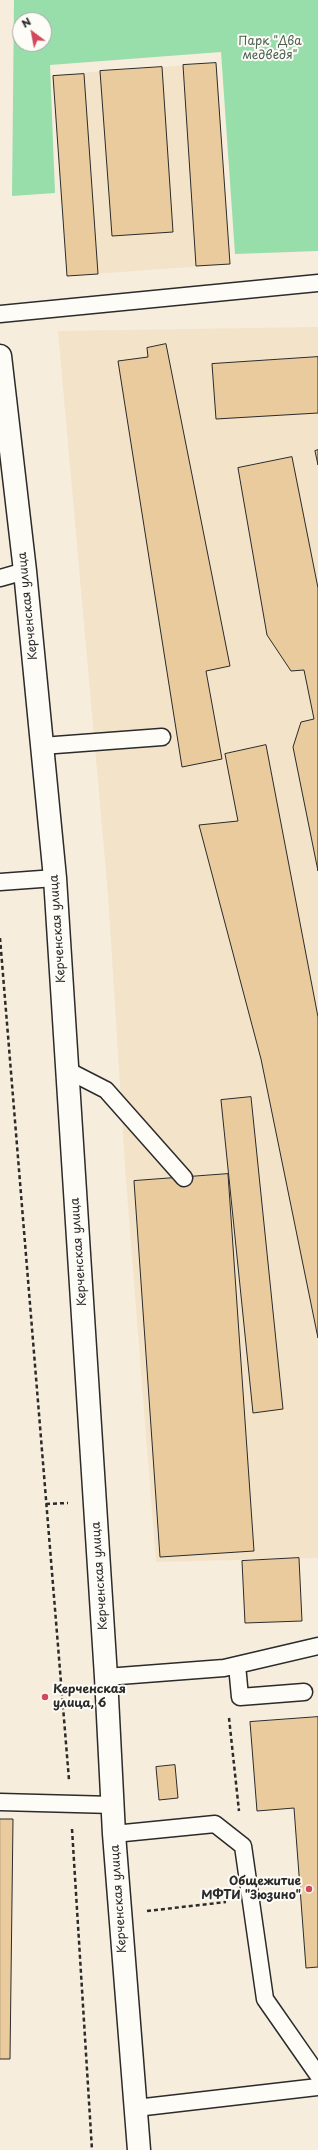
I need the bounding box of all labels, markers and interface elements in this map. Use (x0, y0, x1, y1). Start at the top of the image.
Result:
north arrow (12, 12, 52, 52)
text: N (18, 13, 34, 32)
park label: Парк "Два медведя" (238, 35, 302, 63)
street label: Керченская улица (15, 551, 41, 661)
street label: Керченская улица (47, 874, 69, 984)
street label: Керченская улица (68, 1197, 90, 1307)
street label: Керченская улица (89, 1521, 111, 1631)
place label: Керченская улица, 6 (53, 1683, 126, 1711)
marker: Керченская улица, 6 (40, 1692, 50, 1702)
street label: Керченская улица (108, 1844, 130, 1954)
place label: Общежитие МФТИ "Зюзино" (201, 1875, 301, 1903)
marker: Общежитие МФТИ "Зюзино" (304, 1884, 314, 1894)

